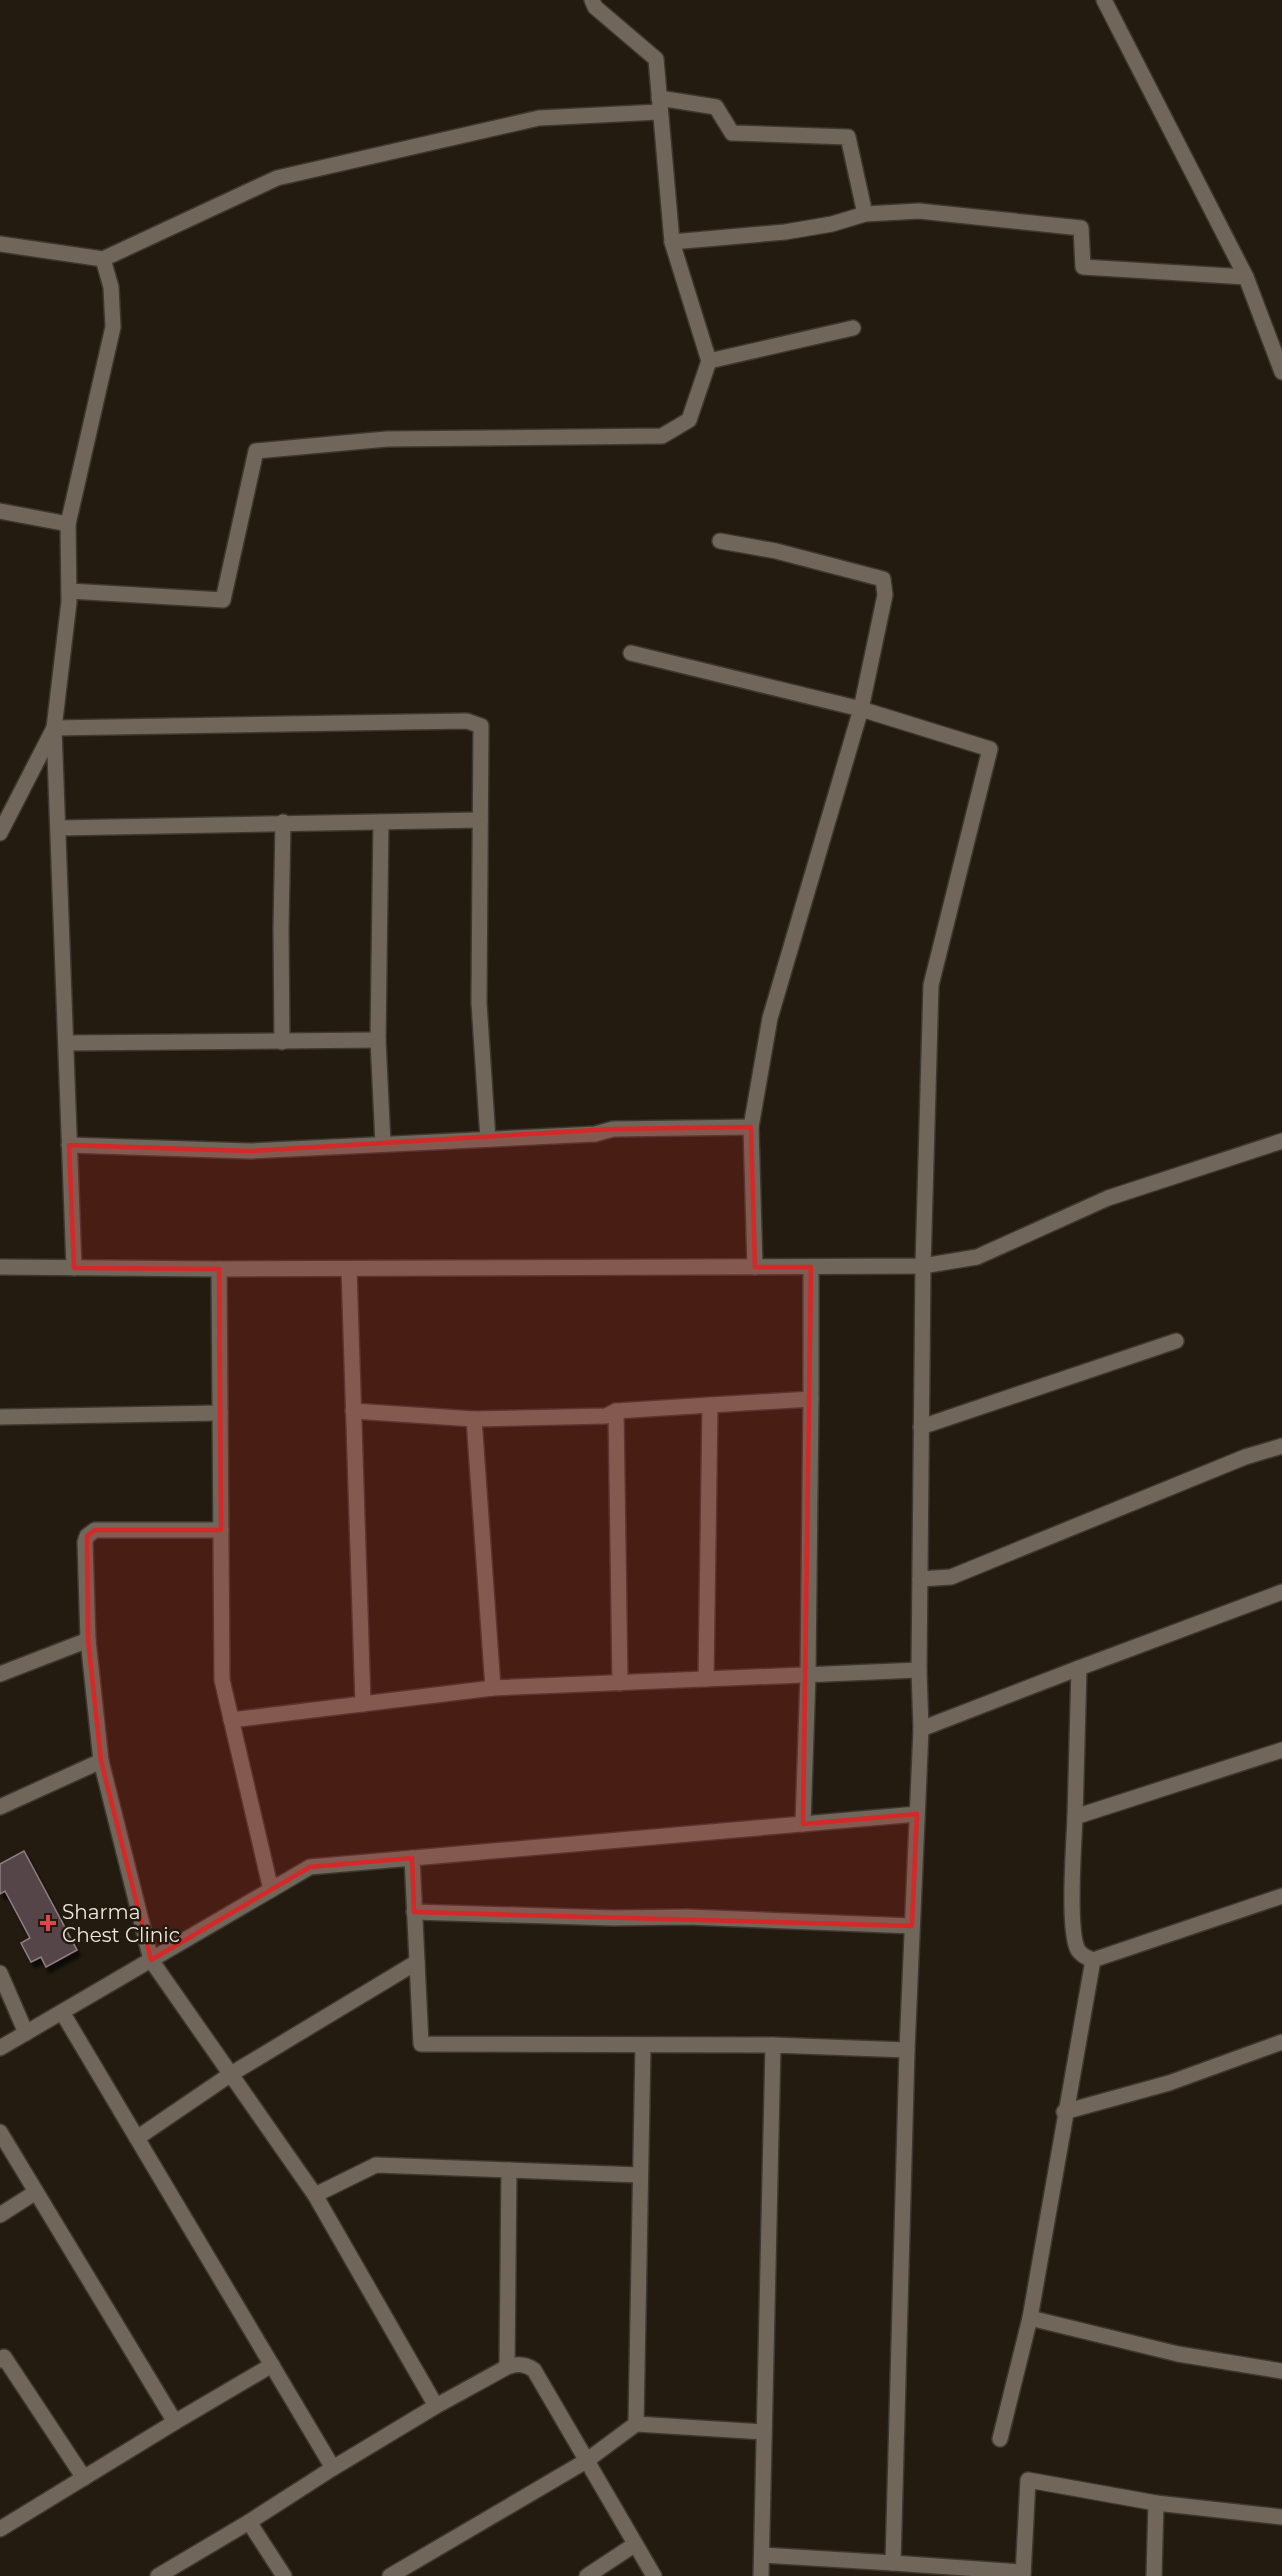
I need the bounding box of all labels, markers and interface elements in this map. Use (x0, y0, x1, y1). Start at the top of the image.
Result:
place label: Sharma Chest Clinic (62, 1900, 180, 1947)
marker: Sharma Chest Clinic (39, 1914, 57, 1932)

